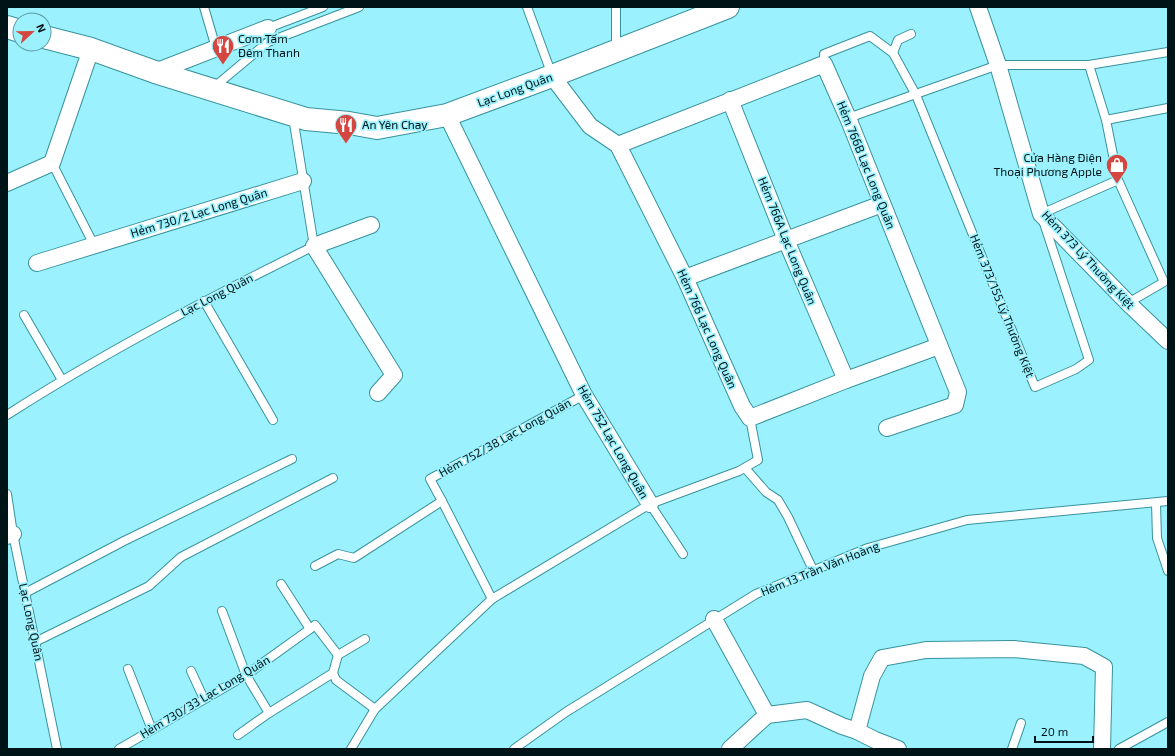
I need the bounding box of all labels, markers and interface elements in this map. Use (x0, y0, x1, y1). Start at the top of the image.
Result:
north arrow (12, 12, 52, 52)
text: N (34, 22, 49, 34)
place label: Cơm Tấm Đêm Thanh (238, 31, 300, 59)
restaurant icon: Cơm Tấm Đêm Thanh (210, 33, 236, 66)
street label: Lạc Long Quân (475, 69, 555, 110)
street label: Hẻm 766B Lạc Long Quân (834, 99, 899, 231)
restaurant icon: An Yên Chay (333, 112, 359, 145)
place label: An Yên Chay (362, 117, 428, 131)
place label: Cửa Hàng Điện Thoại Phương Apple (993, 150, 1102, 179)
shop icon: Cửa Hàng Điện Thoại Phương Apple (1104, 152, 1130, 185)
street label: Hẻm 766A Lạc Long Quân (755, 175, 820, 307)
street label: Hẻm 730/2 Lạc Long Quân (129, 185, 269, 241)
street label: Hẻm 373 Lý Thường Kiệt (1039, 207, 1138, 312)
street label: Hẻm 373/155 Lý Thường Kiệt (967, 232, 1038, 380)
street label: Hẻm 766 Lạc Long Quân (674, 267, 741, 391)
street label: Lạc Long Quân (178, 270, 255, 319)
street label: Hẻm 752 Lạc Long Quân (575, 382, 652, 501)
street label: Hẻm 752/38 Lạc Long Quân (436, 395, 574, 480)
street label: Hẻm 13 Trần Văn Hoàng (758, 538, 881, 598)
street label: Lạc Long Quân (16, 582, 47, 662)
street label: Hẻm 730/33 Lạc Long Quân (137, 652, 272, 741)
scale bar (1035, 718, 1093, 744)
text: 20 m (1041, 724, 1068, 738)

